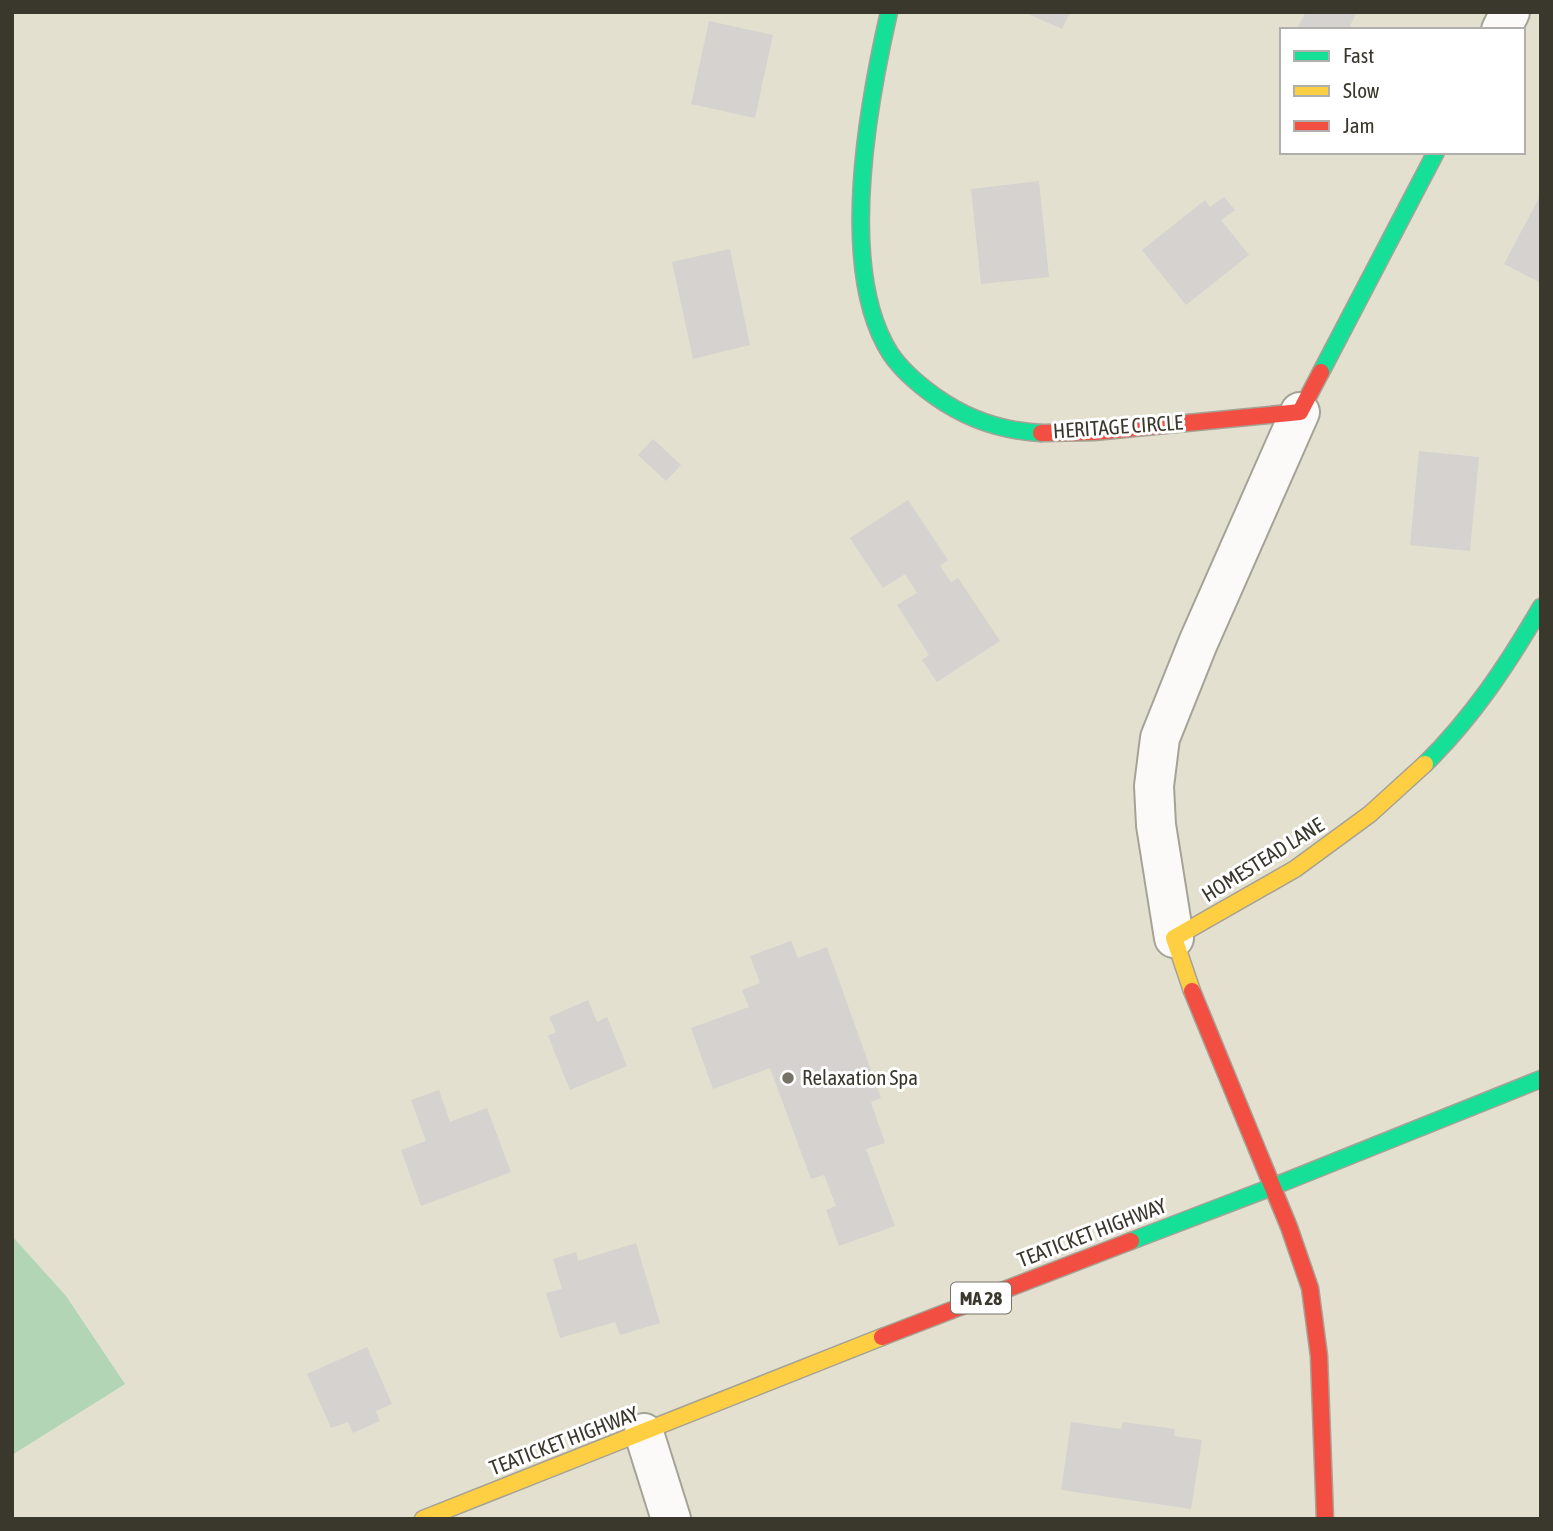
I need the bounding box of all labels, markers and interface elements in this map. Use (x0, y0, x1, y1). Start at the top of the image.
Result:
legend (1280, 28, 1525, 154)
text: Fast (1343, 43, 1374, 67)
text: Slow (1343, 78, 1380, 102)
text: Jam (1343, 113, 1375, 137)
street label: HERITAGE CIRCLE (1052, 409, 1184, 443)
street label: HOMESTEAD LANE (1197, 812, 1328, 906)
place label: Relaxation Spa (802, 1065, 918, 1089)
marker: Relaxation Spa (780, 1070, 796, 1086)
street label: TEATICKET HIGHWAY (1014, 1192, 1170, 1271)
road number: MA 28 (951, 1282, 1011, 1314)
street label: TEATICKET HIGHWAY (486, 1400, 642, 1479)

